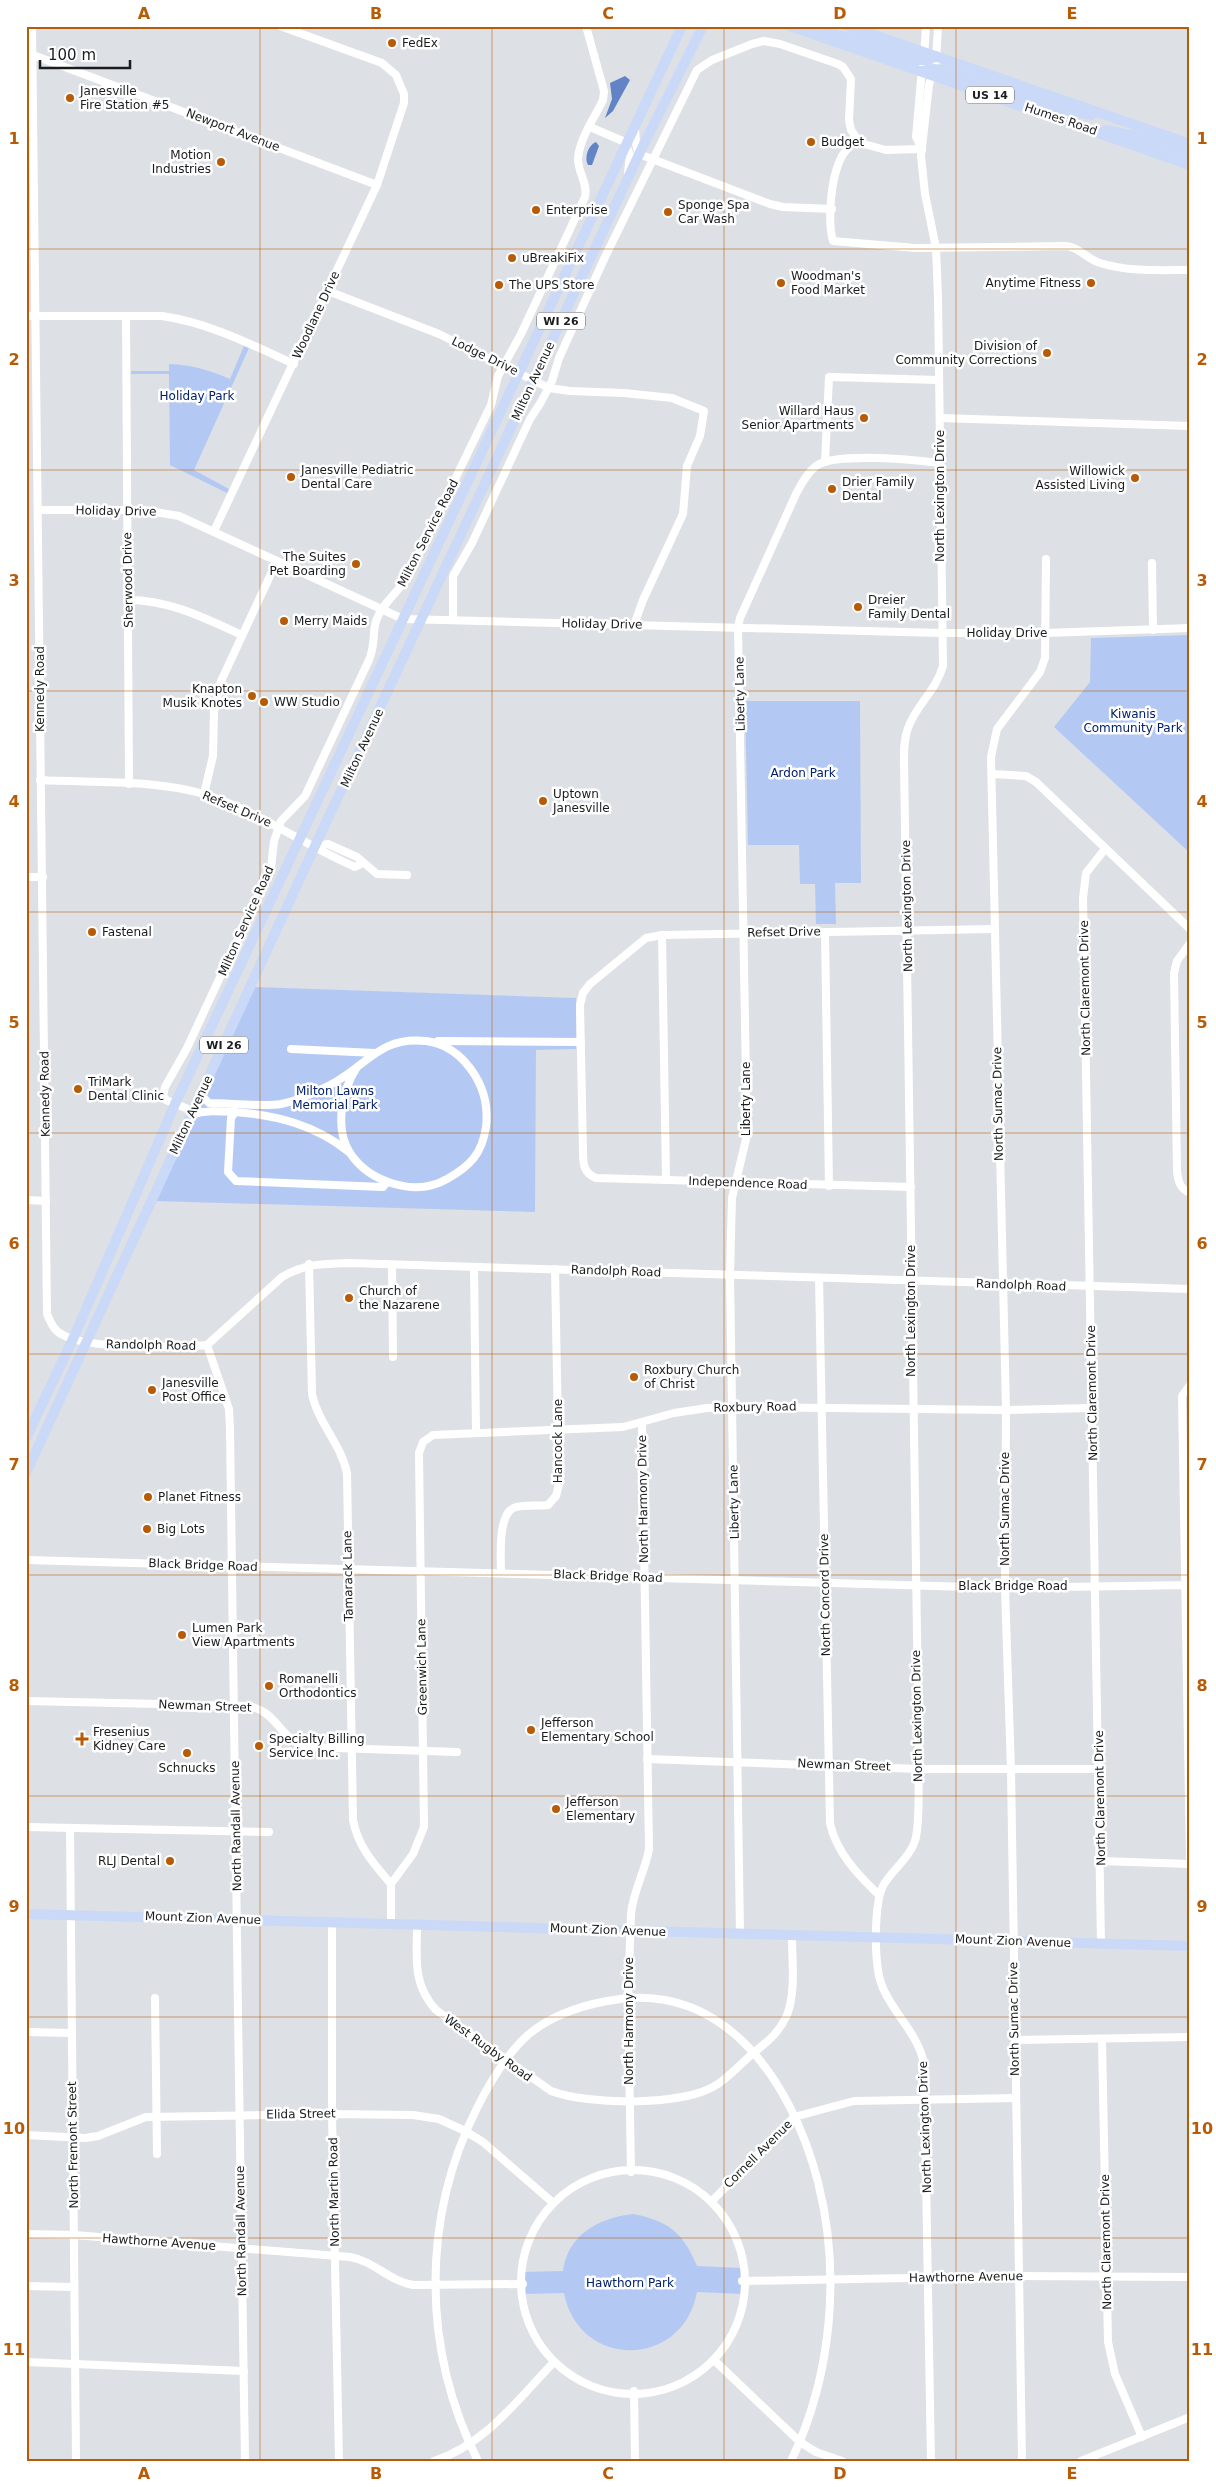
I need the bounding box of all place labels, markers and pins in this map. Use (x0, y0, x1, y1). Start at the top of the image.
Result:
place label: FedEx (402, 36, 438, 50)
marker: FedEx (386, 37, 398, 49)
place label: Janesville Fire Station #5 (79, 84, 169, 112)
marker: Janesville Fire Station #5 (64, 92, 76, 104)
place label: Budget (821, 135, 864, 149)
marker: Budget (805, 136, 817, 148)
place label: Motion Industries (152, 148, 211, 176)
marker: Motion Industries (215, 156, 227, 168)
place label: Sponge Spa Car Wash (678, 198, 750, 226)
place label: Enterprise (546, 203, 608, 217)
marker: Enterprise (530, 204, 542, 216)
marker: Sponge Spa Car Wash (662, 206, 674, 218)
place label: uBreakiFix (522, 251, 584, 265)
marker: uBreakiFix (506, 252, 518, 264)
place label: Woodman's Food Market (791, 269, 865, 297)
place label: Anytime Fitness (986, 276, 1081, 290)
marker: Woodman's Food Market (775, 277, 787, 289)
marker: Anytime Fitness (1085, 277, 1097, 289)
place label: The UPS Store (508, 278, 594, 292)
marker: The UPS Store (493, 279, 505, 291)
place label: Division of Community Corrections (895, 339, 1038, 367)
marker: Division of Community Corrections (1041, 347, 1053, 359)
place label: Willard Haus Senior Apartments (742, 404, 854, 432)
marker: Willard Haus Senior Apartments (858, 412, 870, 424)
place label: Janesville Pediatric Dental Care (300, 463, 414, 491)
place label: Willowick Assisted Living (1036, 464, 1125, 492)
marker: Janesville Pediatric Dental Care (285, 471, 297, 483)
marker: Willowick Assisted Living (1129, 472, 1141, 484)
place label: Drier Family Dental (842, 475, 914, 503)
marker: Drier Family Dental (826, 483, 838, 495)
place label: The Suites Pet Boarding (269, 550, 346, 578)
marker: The Suites Pet Boarding (350, 558, 362, 570)
place label: Dreier Family Dental (868, 593, 950, 621)
marker: Dreier Family Dental (852, 601, 864, 613)
place label: Merry Maids (294, 614, 367, 628)
marker: Merry Maids (278, 615, 290, 627)
place label: Knapton Musik Knotes (163, 682, 242, 710)
marker: Knapton Musik Knotes (246, 690, 258, 702)
place label: WW Studio (274, 695, 340, 709)
marker: WW Studio (258, 696, 270, 708)
place label: Uptown Janesville (552, 787, 610, 815)
marker: Uptown Janesville (537, 795, 549, 807)
place label: Fastenal (102, 925, 152, 939)
marker: Fastenal (86, 926, 98, 938)
place label: TriMark Dental Clinic (87, 1075, 164, 1103)
marker: TriMark Dental Clinic (72, 1083, 84, 1095)
place label: Church of the Nazarene (359, 1284, 440, 1312)
marker: Church of the Nazarene (343, 1292, 355, 1304)
place label: Roxbury Church of Christ (644, 1363, 739, 1391)
marker: Roxbury Church of Christ (628, 1371, 640, 1383)
place label: Janesville Post Office (161, 1376, 226, 1404)
marker: Janesville Post Office (146, 1384, 158, 1396)
place label: Planet Fitness (158, 1490, 241, 1504)
marker: Planet Fitness (142, 1491, 154, 1503)
place label: Big Lots (157, 1522, 205, 1536)
marker: Big Lots (141, 1523, 153, 1535)
place label: Lumen Park View Apartments (192, 1621, 295, 1649)
marker: Lumen Park View Apartments (176, 1629, 188, 1641)
place label: Romanelli Orthodontics (279, 1672, 356, 1700)
marker: Romanelli Orthodontics (263, 1680, 275, 1692)
place label: Jefferson Elementary School (540, 1716, 654, 1744)
marker: Jefferson Elementary School (525, 1724, 537, 1736)
place label: Fresenius Kidney Care (93, 1725, 166, 1753)
marker: Fresenius Kidney Care (75, 1732, 89, 1746)
place label: Specialty Billing Service Inc. (269, 1732, 365, 1760)
marker: Specialty Billing Service Inc. (253, 1740, 265, 1752)
marker: Schnucks (181, 1747, 193, 1759)
place label: Schnucks (159, 1761, 215, 1775)
place label: Jefferson Elementary (565, 1795, 635, 1823)
marker: Jefferson Elementary (550, 1803, 562, 1815)
place label: RLJ Dental (98, 1854, 160, 1868)
marker: RLJ Dental (164, 1855, 176, 1867)

